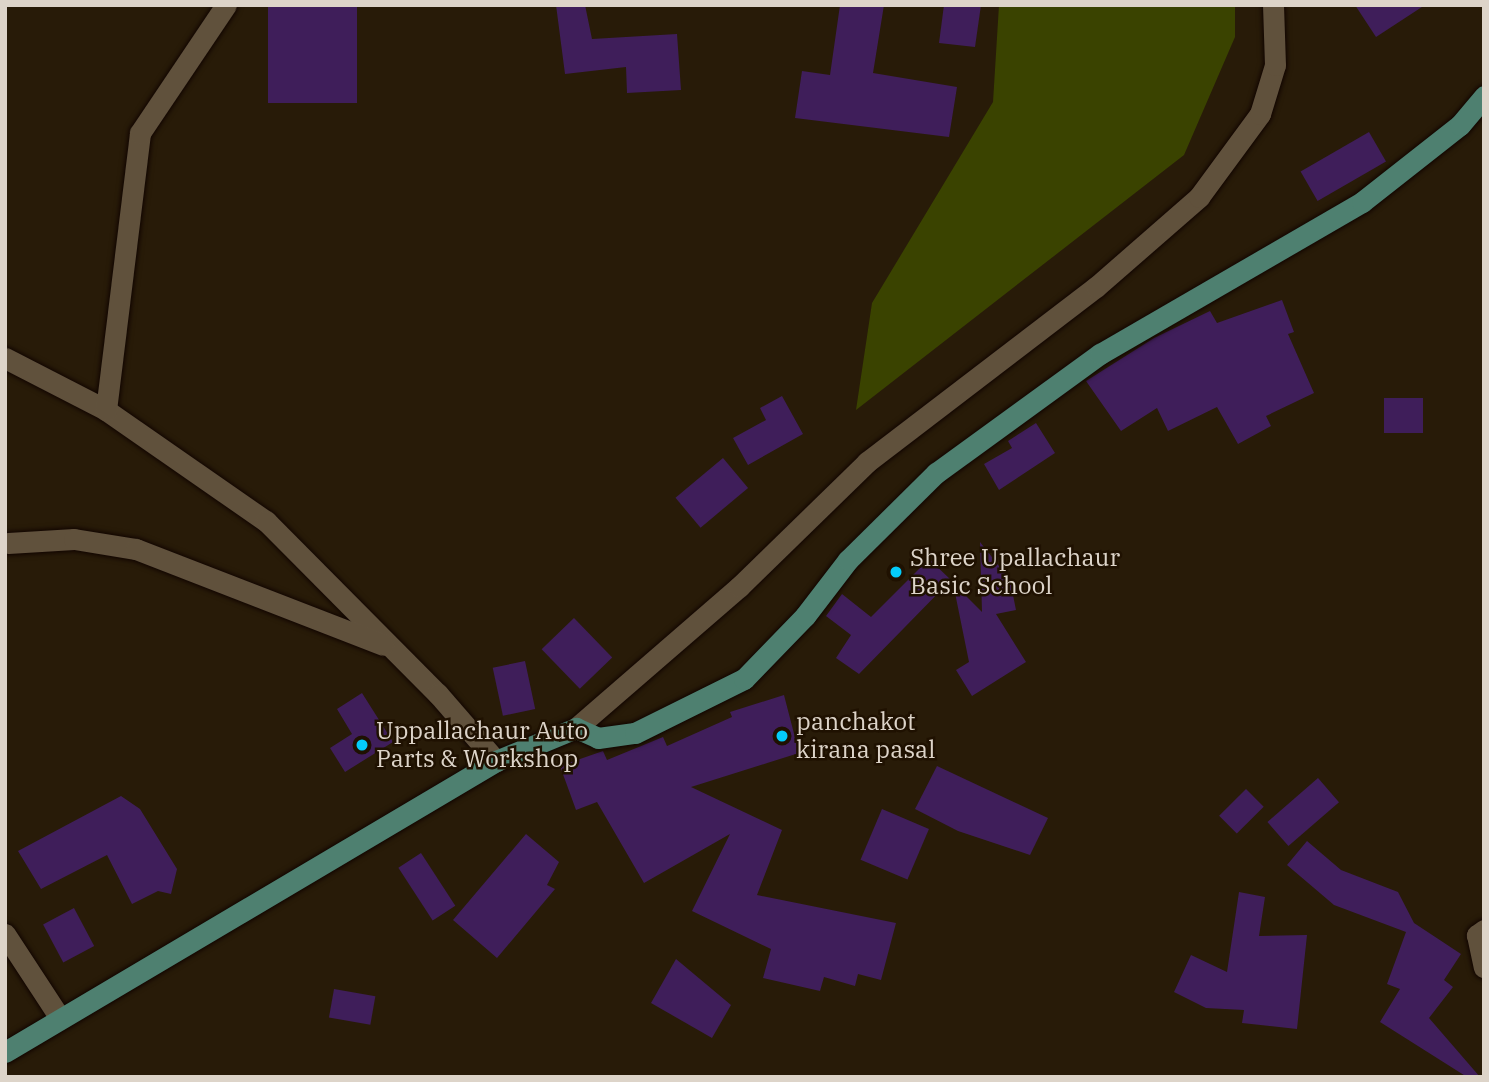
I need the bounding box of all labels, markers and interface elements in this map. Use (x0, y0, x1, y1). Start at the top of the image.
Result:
place label: Shree Upallachaur Basic School (910, 544, 1120, 600)
marker: Shree Upallachaur Basic School (888, 564, 904, 580)
place label: panchakot kirana pasal (796, 708, 935, 764)
place label: Uppallachaur Auto Parts & Workshop (376, 717, 588, 773)
marker: panchakot kirana pasal (774, 728, 790, 744)
marker: Uppallachaur Auto Parts & Workshop (354, 737, 370, 753)

